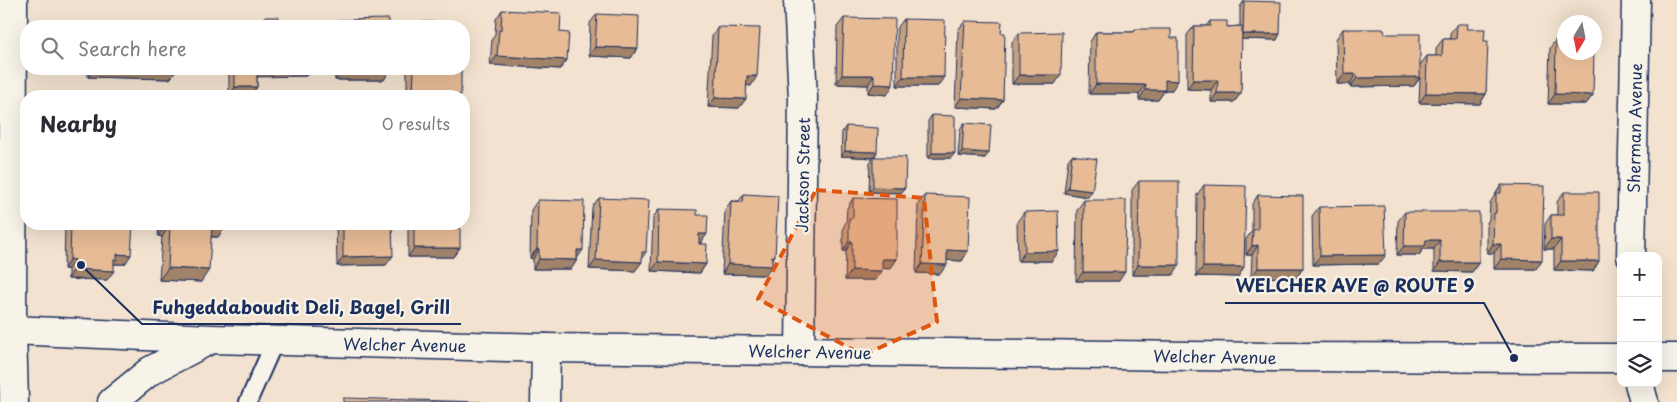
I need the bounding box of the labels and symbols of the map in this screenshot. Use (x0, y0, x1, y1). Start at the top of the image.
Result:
north arrow (1557, 15, 1602, 60)
street label: Sherman Avenue (1621, 63, 1647, 193)
street label: Jackson Street (789, 117, 815, 233)
callout: WELCHER AVE @ ROUTE 9 (1225, 270, 1484, 303)
text: WELCHER AVE @ ROUTE 9 (1235, 271, 1475, 298)
callout: Fuhgeddaboudit Deli, Bagel, Grill (142, 291, 461, 324)
text: Fuhgeddaboudit Deli, Bagel, Grill (152, 293, 450, 320)
street label: Welcher Avenue (343, 331, 467, 357)
street label: Welcher Avenue (748, 338, 872, 364)
street label: Welcher Avenue (1153, 343, 1277, 369)

